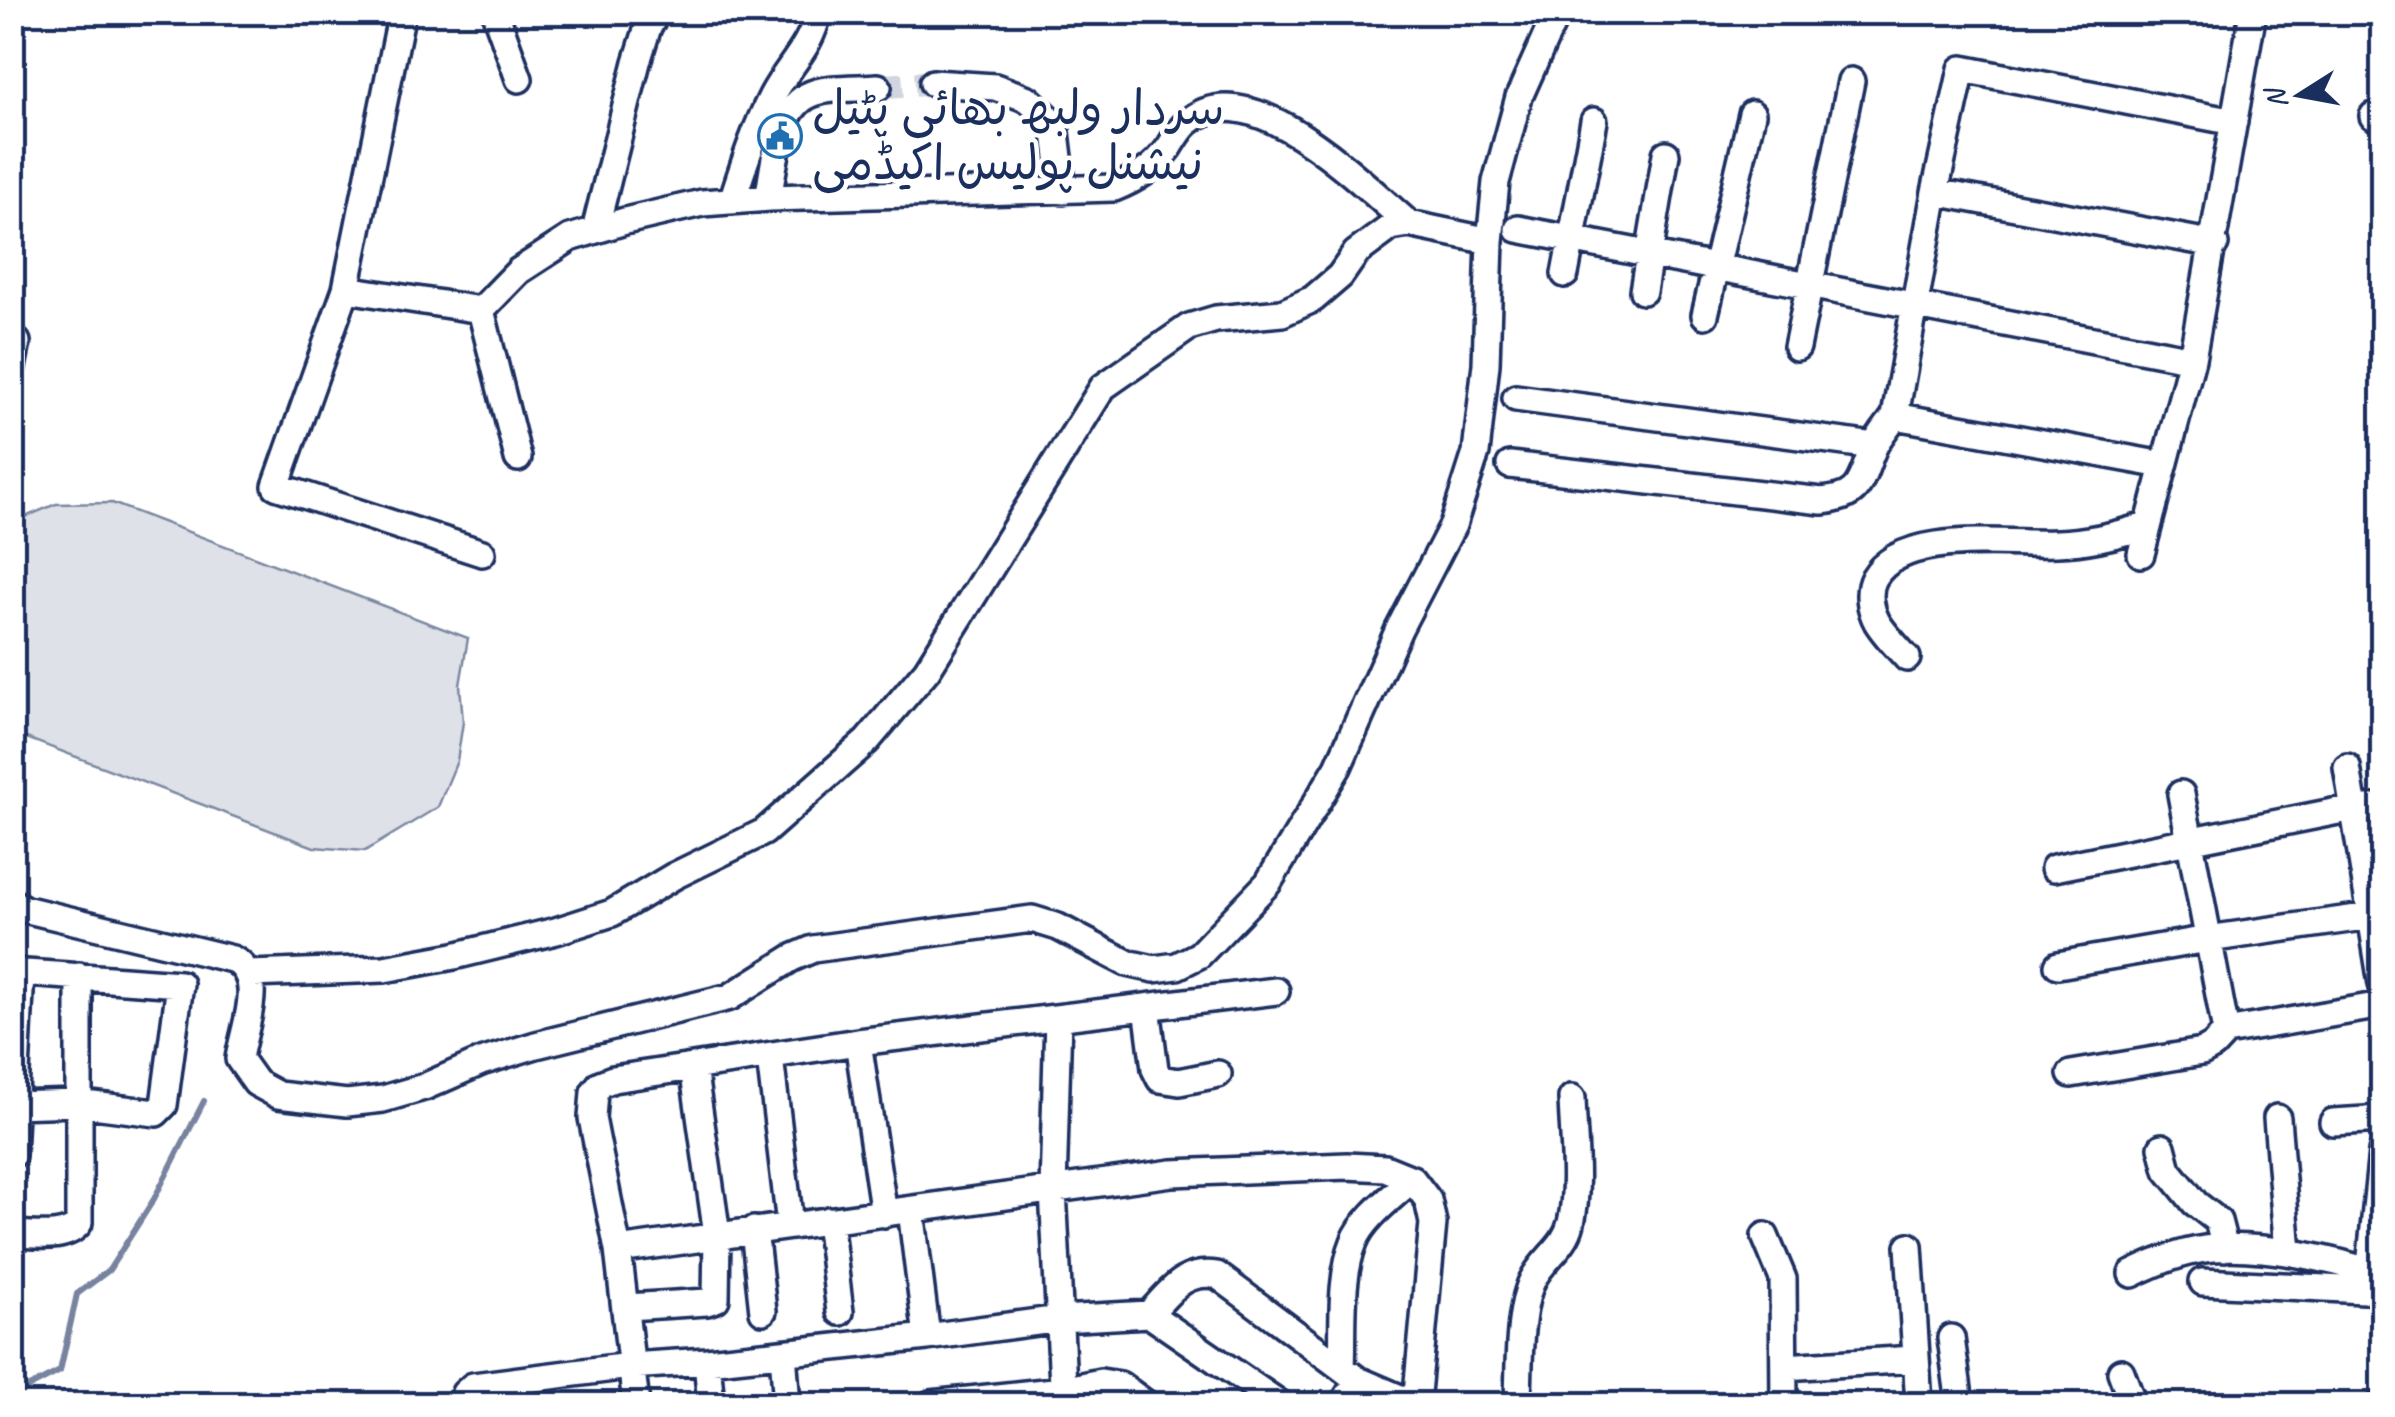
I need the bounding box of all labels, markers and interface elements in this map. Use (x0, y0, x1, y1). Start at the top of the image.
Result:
north arrow (2250, 45, 2350, 145)
place label: سردار ولبھ بھائی پٹیل نیشنل پولیس اکیڈمی (812, 78, 1224, 194)
text: N (2256, 83, 2295, 112)
public building icon: سردار ولبھ بھائی پٹیل نیشنل پولیس اکیڈمی (757, 113, 803, 159)

